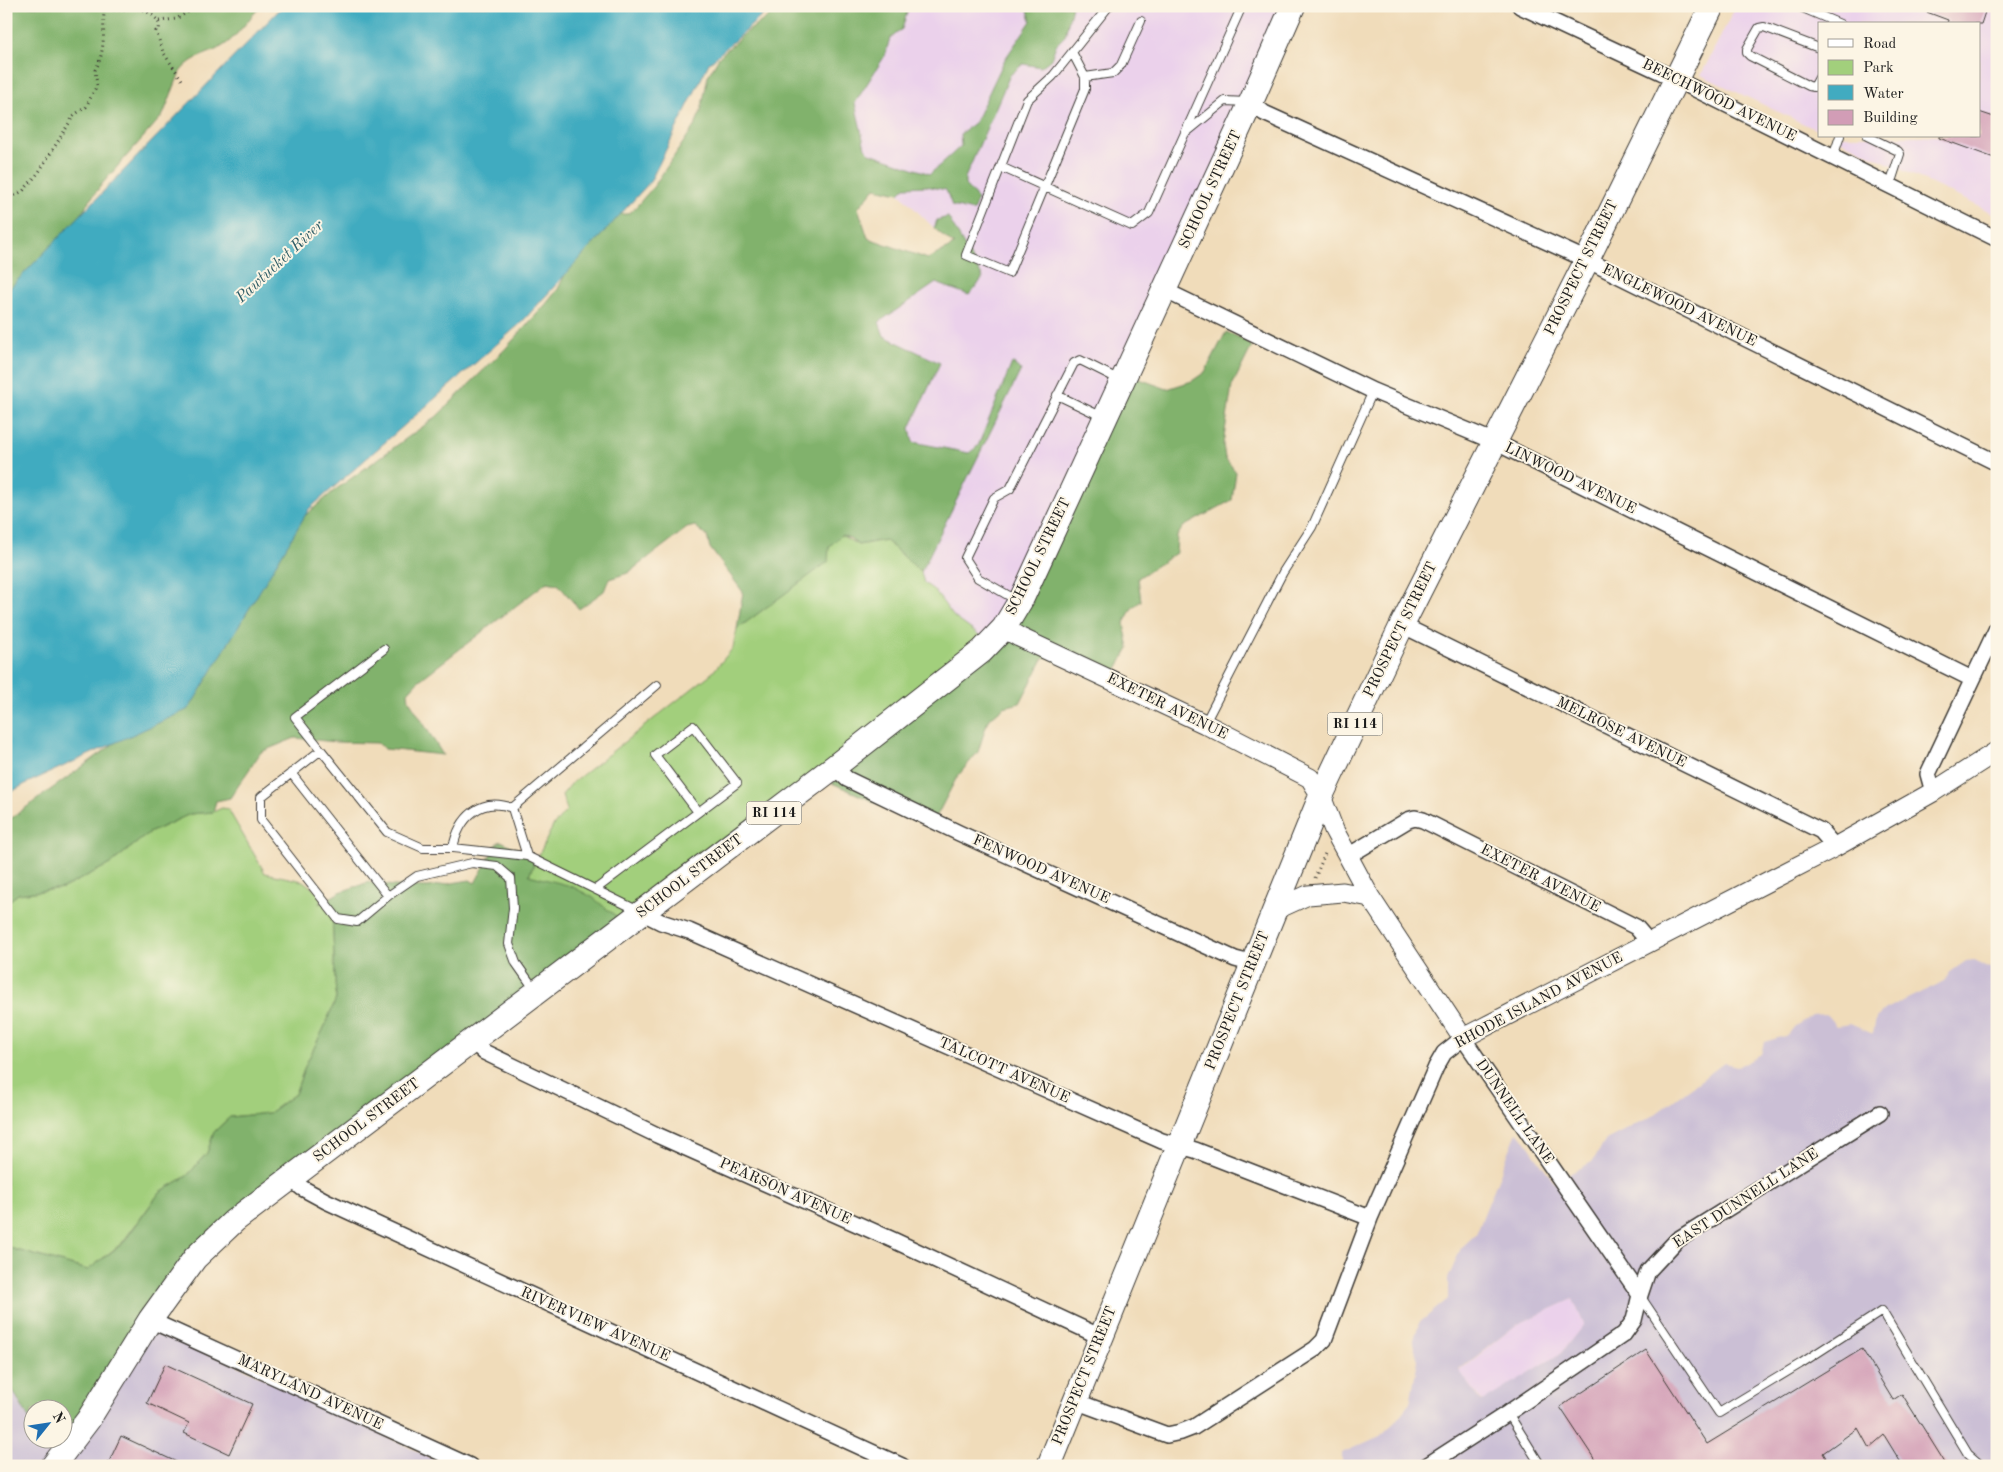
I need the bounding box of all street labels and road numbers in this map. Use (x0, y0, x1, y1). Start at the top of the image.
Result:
street label: BEECHWOOD AVENUE (1640, 57, 1798, 145)
street label: SCHOOL STREET (1177, 129, 1245, 251)
street label: PROSPECT STREET (1543, 198, 1621, 338)
street label: ENGLEWOOD AVENUE (1599, 262, 1759, 350)
street label: LINWOOD AVENUE (1502, 441, 1638, 517)
street label: SCHOOL STREET (1004, 496, 1074, 618)
street label: PROSPECT STREET (1362, 560, 1440, 700)
street label: EXETER AVENUE (1104, 671, 1230, 743)
street label: MELROSE AVENUE (1554, 695, 1688, 771)
road number: RI 114 (1328, 712, 1382, 736)
road number: RI 114 (746, 801, 802, 824)
street label: SCHOOL STREET (634, 832, 746, 922)
street label: FENWOOD AVENUE (970, 833, 1112, 907)
street label: EXETER AVENUE (1478, 842, 1602, 916)
street label: PROSPECT STREET (1203, 929, 1273, 1073)
street label: RHODE ISLAND AVENUE (1452, 950, 1626, 1052)
street label: TALCOTT AVENUE (936, 1035, 1072, 1107)
street label: DUNNELL LANE (1472, 1057, 1556, 1167)
street label: SCHOOL STREET (311, 1076, 423, 1166)
street label: EAST DUNNELL LANE (1671, 1146, 1821, 1252)
street label: PEARSON AVENUE (717, 1156, 853, 1228)
street label: RIVERVIEW AVENUE (518, 1285, 672, 1365)
street label: PROSPECT STREET (1050, 1304, 1120, 1448)
street label: MARYLAND AVENUE (235, 1353, 385, 1433)

